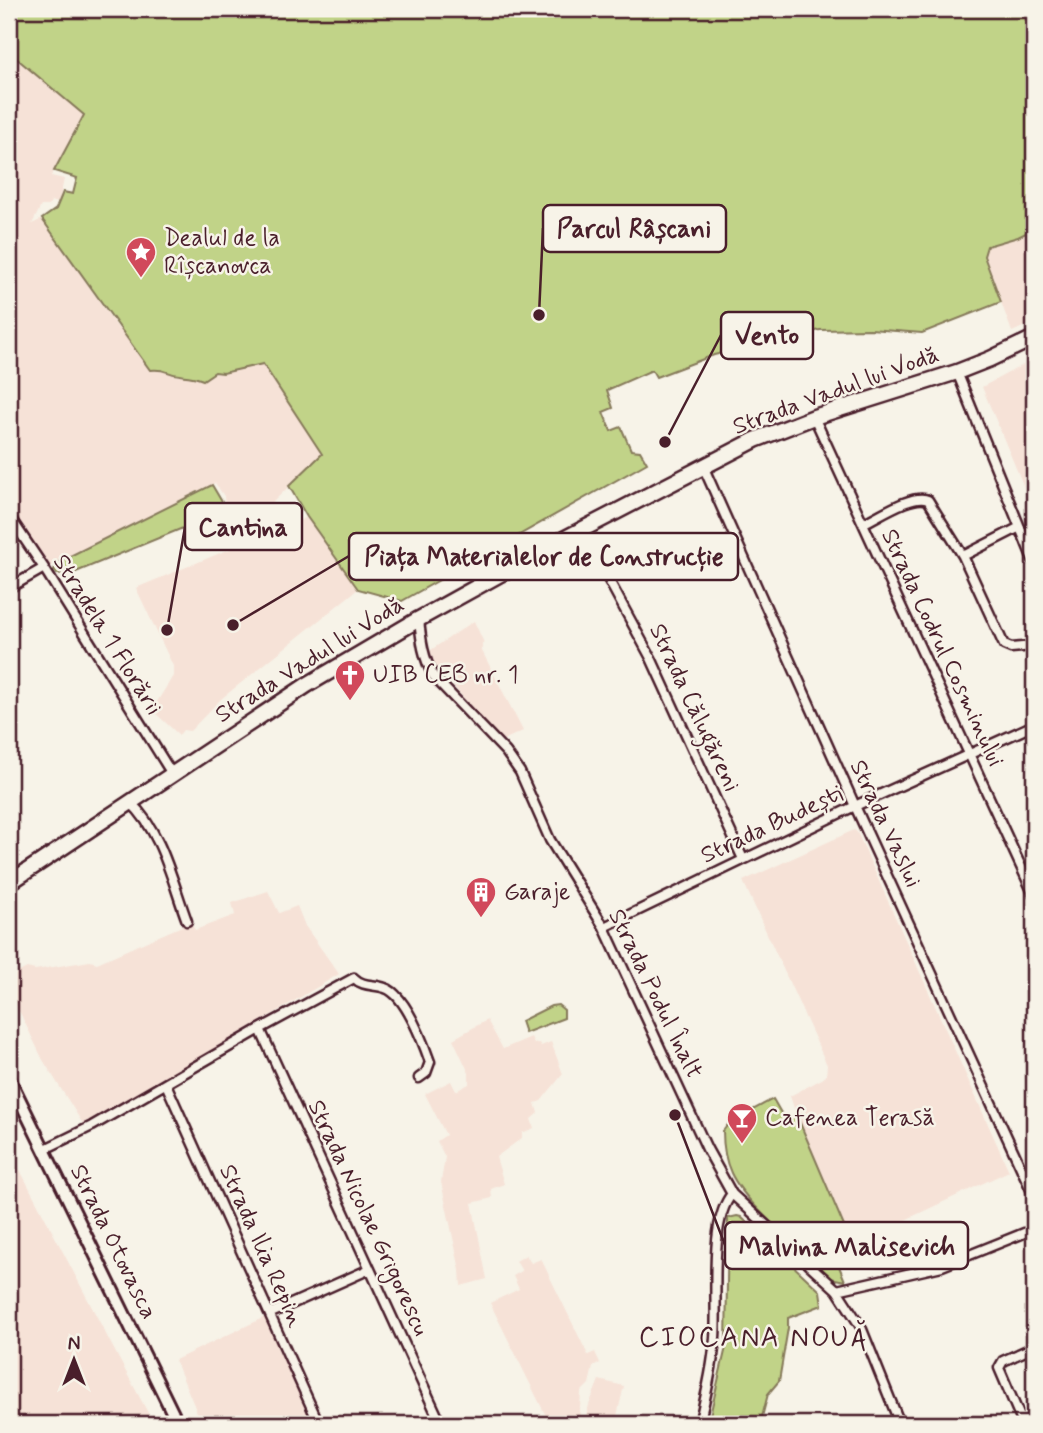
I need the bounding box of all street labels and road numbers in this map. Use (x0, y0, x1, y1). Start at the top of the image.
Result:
street label: Strada Vadul lui Vodă (729, 339, 943, 443)
street label: Strada Codrul Cosminului (873, 524, 1011, 772)
street label: Stradela 1 Florării (45, 549, 169, 721)
street label: Strada Vadul lui Vodă (210, 589, 410, 731)
street label: Strada Călugăreni (639, 619, 747, 798)
street label: Strada Vaslui (842, 755, 928, 893)
street label: Strada Budești (696, 779, 848, 871)
street label: Strada Podul Înalt (601, 904, 709, 1084)
street label: Strada Nicolae Grigorescu (298, 1095, 436, 1342)
street label: Strada Otovasca (62, 1159, 164, 1325)
street label: Strada Ilia Repin (211, 1160, 311, 1332)

